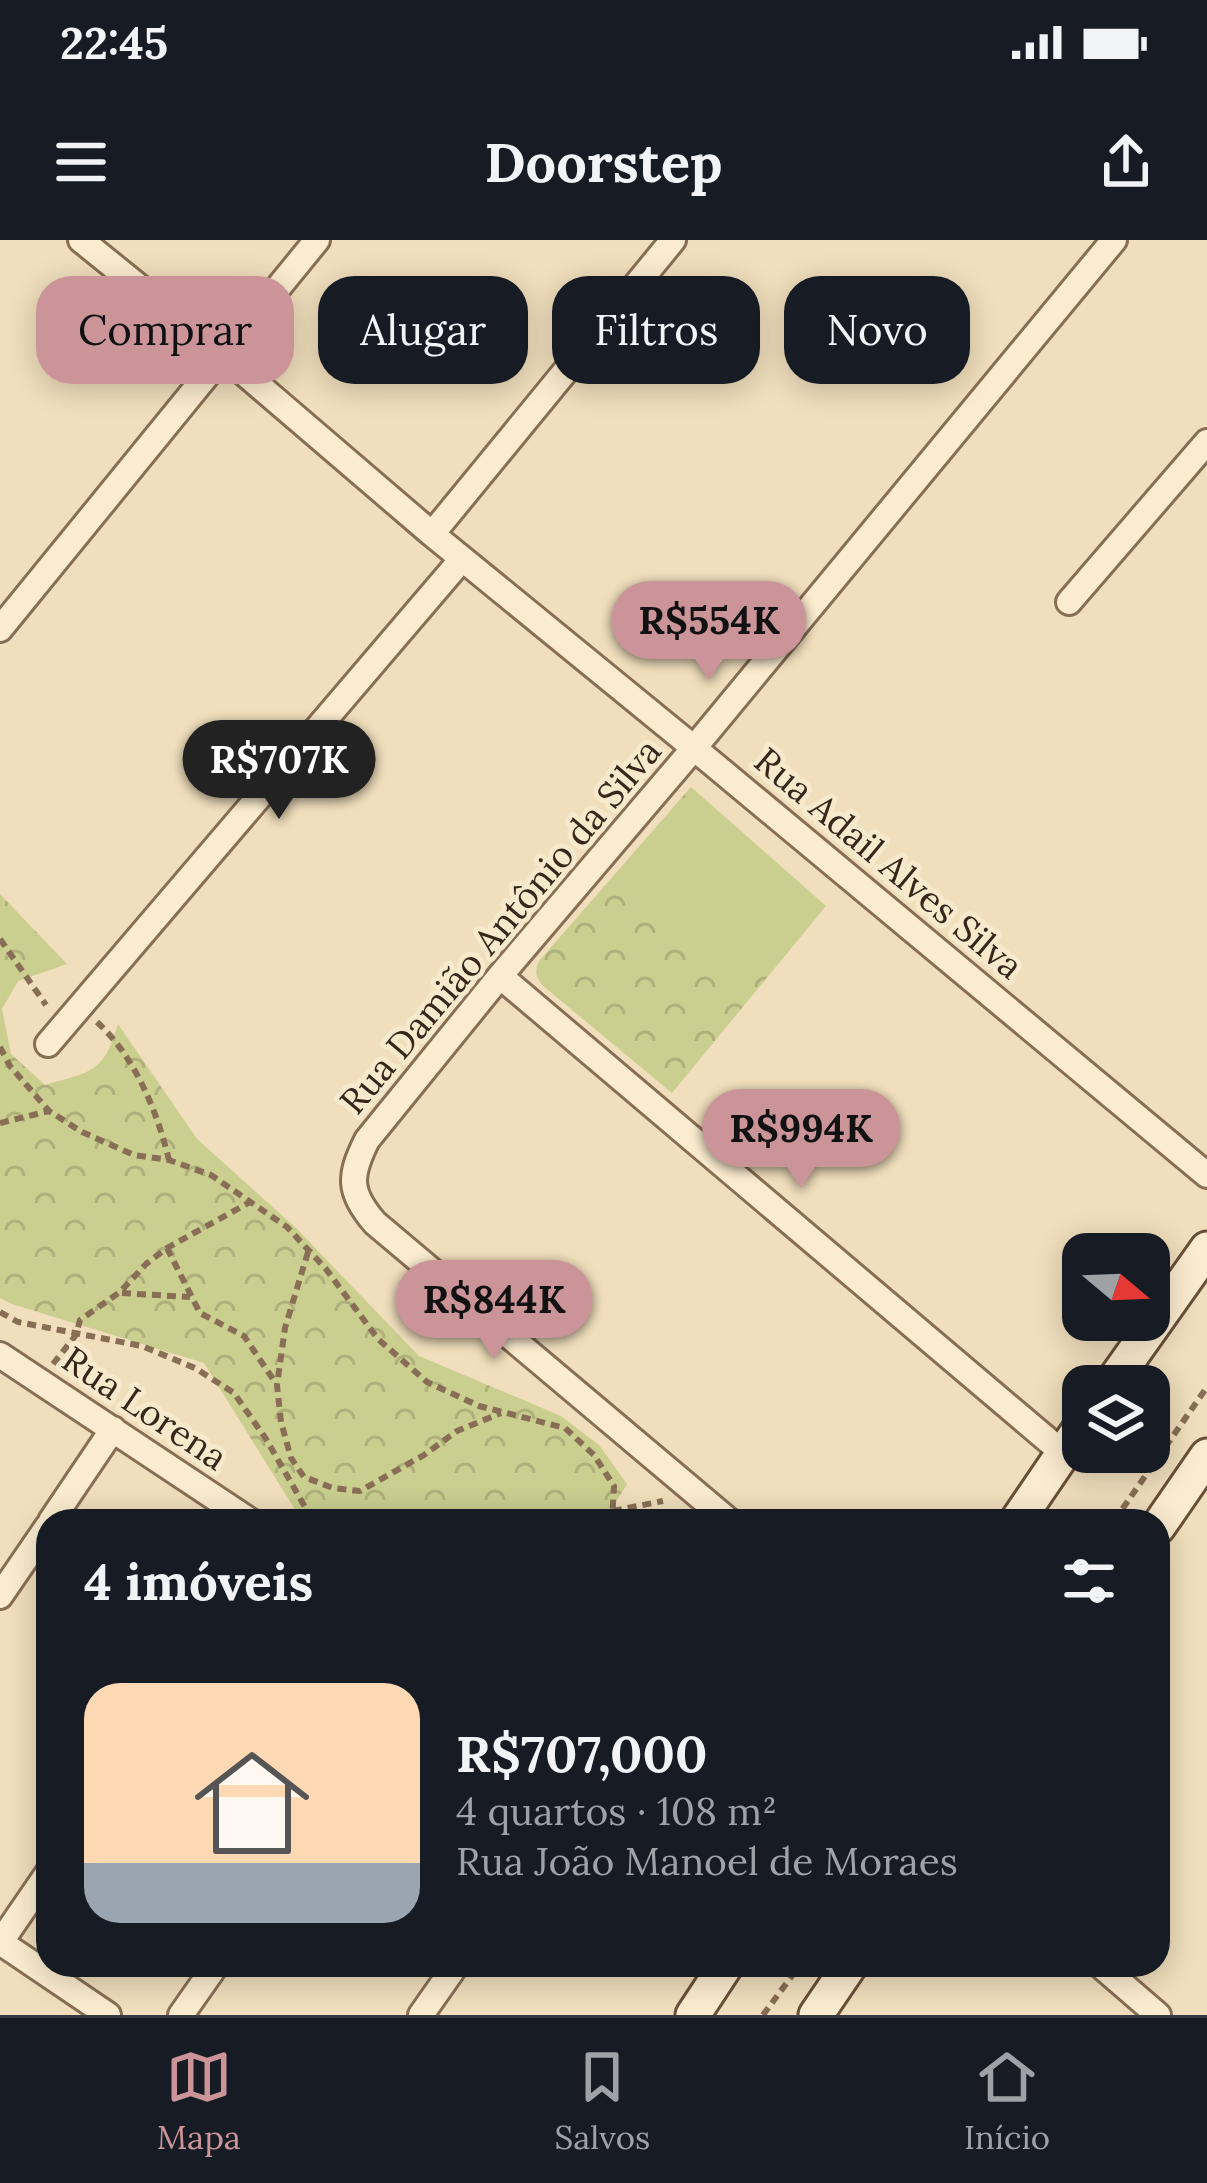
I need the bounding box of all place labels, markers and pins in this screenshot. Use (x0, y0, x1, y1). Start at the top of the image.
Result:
pin: R$554K (611, 581, 807, 683)
pin: R$707K (181, 720, 377, 822)
pin: R$994K (703, 1089, 899, 1191)
pin: R$844K (396, 1260, 592, 1362)

